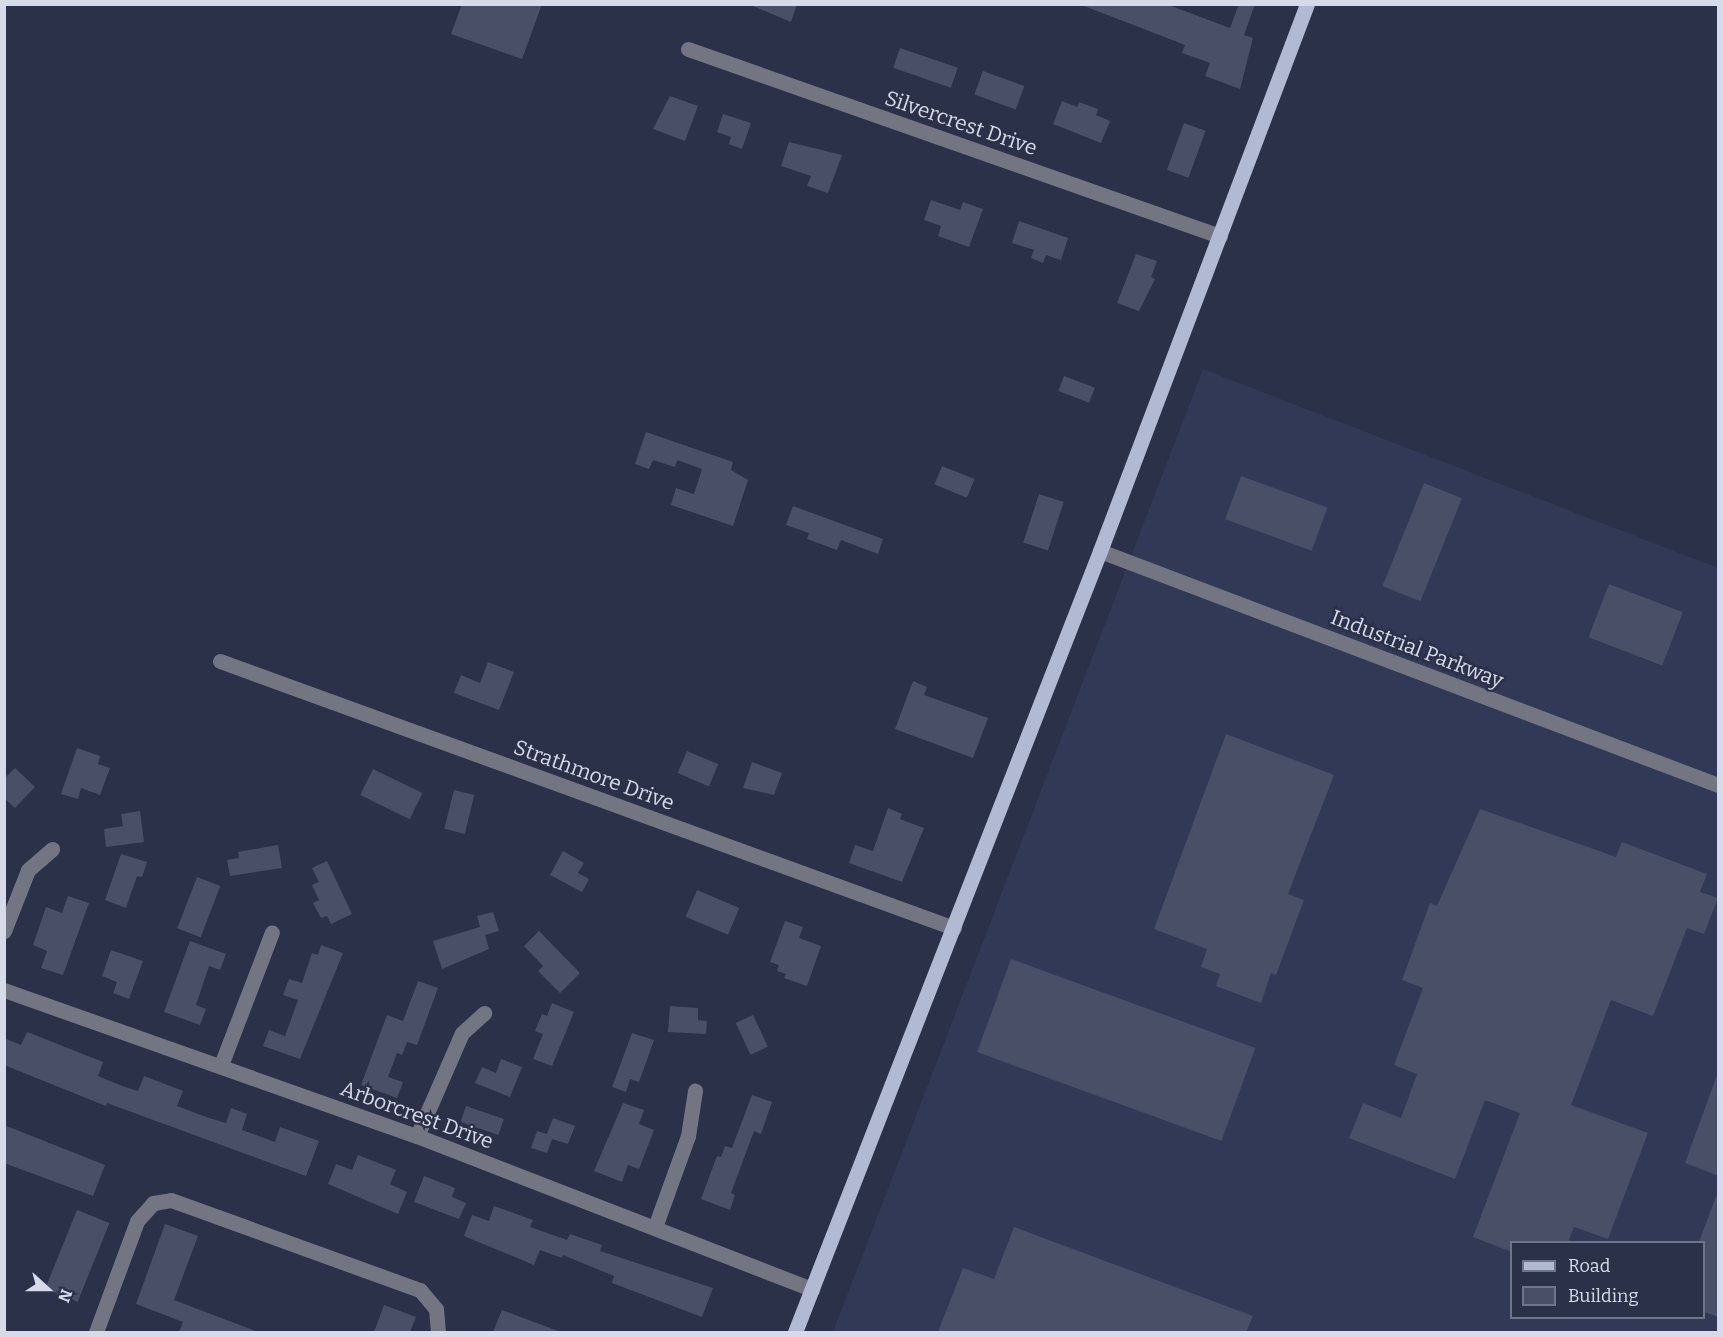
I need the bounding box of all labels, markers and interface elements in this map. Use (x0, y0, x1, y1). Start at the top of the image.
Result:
street label: Silvercrest Drive (882, 85, 1040, 161)
street label: Industrial Parkway (1327, 604, 1507, 694)
street label: Strathmore Drive (510, 734, 678, 816)
street label: Arborcrest Drive (337, 1076, 497, 1154)
legend (1510, 1241, 1705, 1319)
text: Road (1568, 1255, 1610, 1277)
north arrow (18, 1259, 78, 1319)
text: Building (1568, 1285, 1639, 1307)
text: N (54, 1286, 76, 1305)

